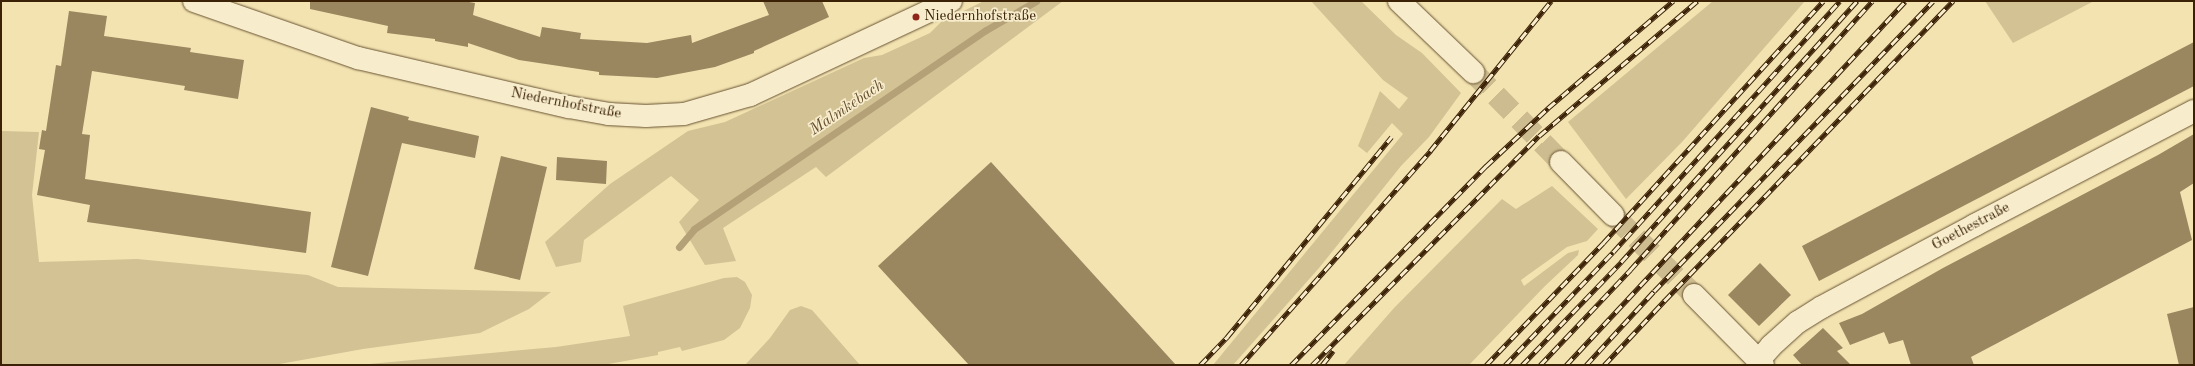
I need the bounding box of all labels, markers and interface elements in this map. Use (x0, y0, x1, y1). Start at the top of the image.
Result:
place label: Niedernhofstraße (924, 8, 1036, 26)
marker: Niedernhofstraße (911, 12, 921, 22)
water label: Malmkebach (806, 76, 888, 140)
street label: Niedernhofstraße (509, 84, 623, 124)
street label: Goethestraße (1929, 199, 2013, 255)

